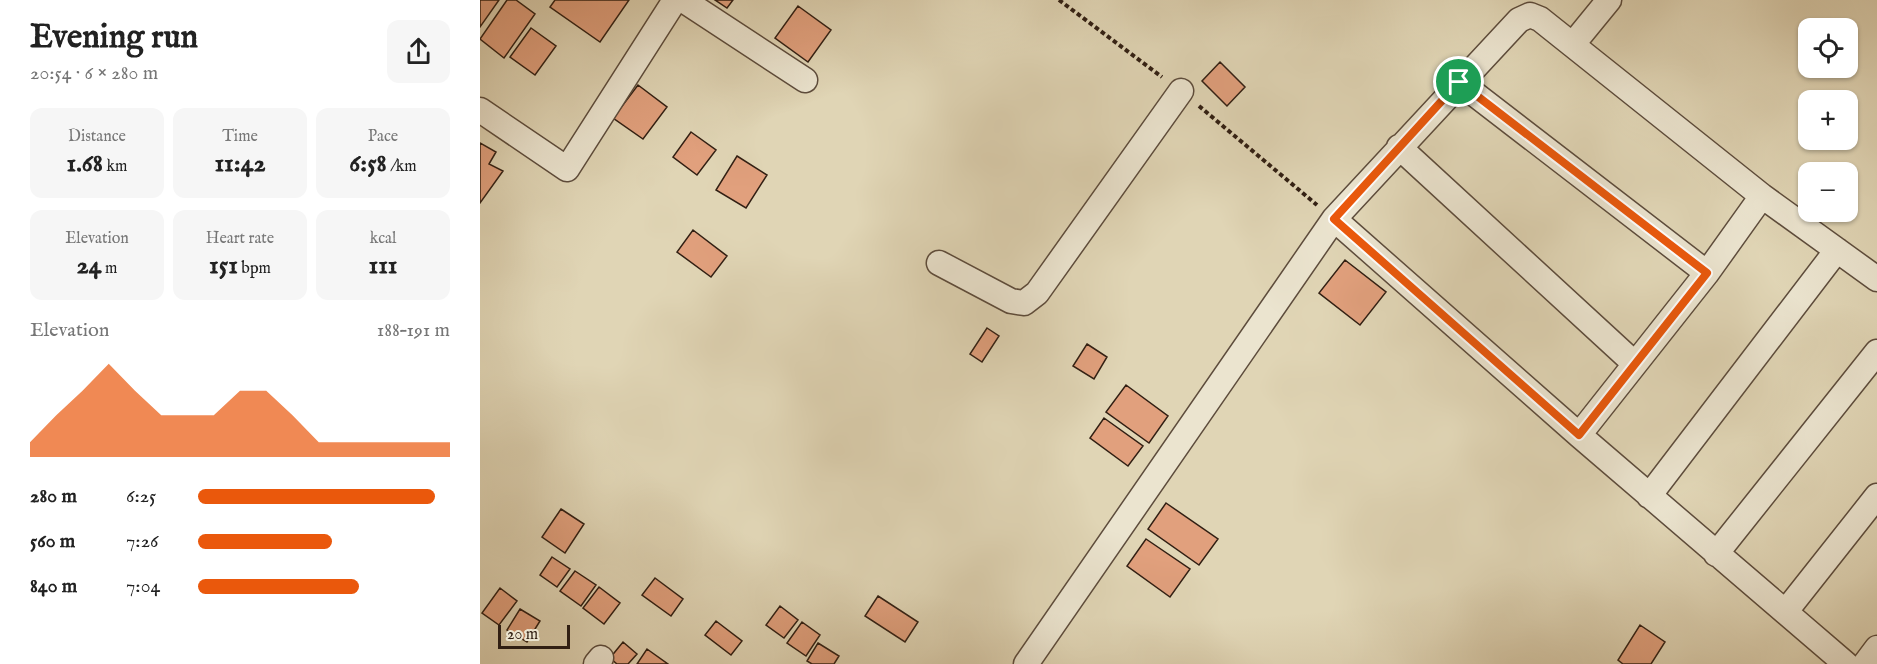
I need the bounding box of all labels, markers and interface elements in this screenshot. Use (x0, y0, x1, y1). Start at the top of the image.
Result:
text: Evening run (30, 17, 198, 59)
map controls (1798, 18, 1858, 222)
button: locate (1798, 18, 1858, 78)
button: share (387, 20, 450, 83)
pin (1433, 56, 1484, 107)
text: 20:54 · 6 × 280 m (30, 61, 158, 86)
icon: arrive (1442, 65, 1475, 98)
button: + (1798, 90, 1858, 150)
text: Distance (68, 127, 126, 147)
text: Time (222, 127, 258, 147)
text: Pace (368, 127, 398, 147)
text: 1.68 (67, 147, 103, 180)
text: 11:42 (214, 147, 266, 180)
text: 6:58 (349, 147, 387, 180)
text: km (103, 157, 127, 177)
text: /km (387, 157, 417, 177)
button: − (1798, 162, 1858, 222)
text: Elevation (65, 229, 129, 249)
text: Heart rate (206, 229, 274, 249)
text: kcal (370, 229, 396, 249)
text: 24 (77, 249, 102, 282)
text: 151 (209, 249, 238, 282)
text: 111 (368, 249, 398, 282)
text: m (102, 259, 117, 279)
text: bpm (238, 259, 271, 279)
text: Elevation (30, 318, 109, 343)
text: 188–191 m (377, 318, 450, 343)
text: 280 m (30, 484, 77, 509)
text: 6:25 (126, 484, 156, 509)
text: 560 m (30, 529, 75, 554)
text: 7:26 (126, 529, 158, 554)
text: 840 m (30, 574, 77, 599)
text: 7:04 (126, 574, 160, 599)
scale bar (498, 622, 570, 650)
text: 20 m (507, 625, 538, 645)

